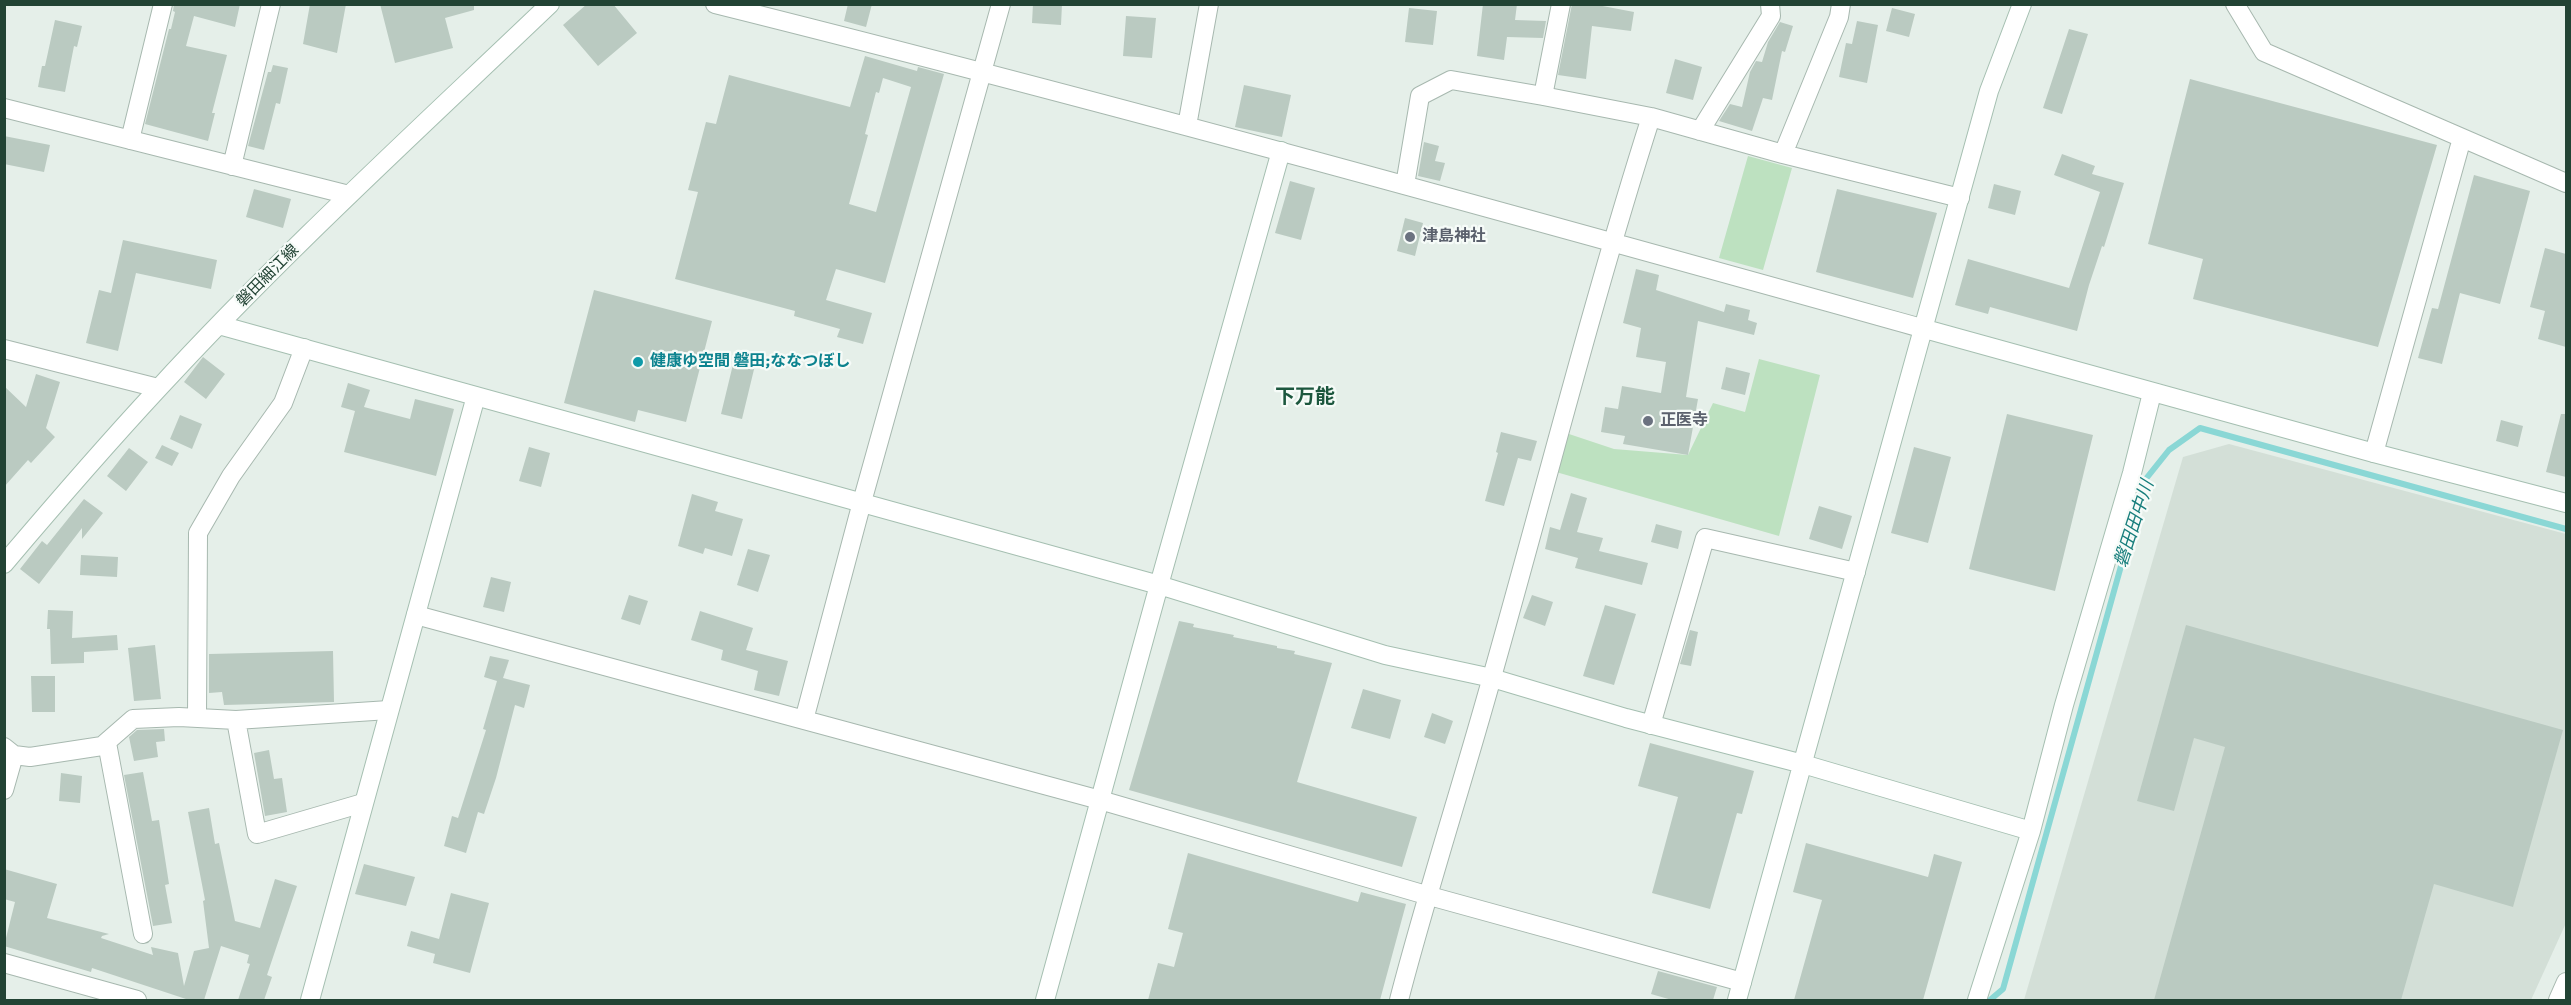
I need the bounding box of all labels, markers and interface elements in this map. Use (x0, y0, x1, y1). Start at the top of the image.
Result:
place label: 津島神社 (1422, 227, 1486, 247)
marker: 津島神社 (1403, 230, 1417, 244)
street label: 磐田細江線 (233, 241, 303, 311)
place label: 健康ゆ空間 磐田;ななつぼし (650, 352, 850, 372)
marker: 健康ゆ空間 磐田;ななつぼし (631, 355, 645, 369)
district label: 下万能 (1275, 386, 1335, 410)
place label: 正医寺 (1660, 411, 1708, 431)
marker: 正医寺 (1641, 414, 1655, 428)
water label: 磐田田中川 (2111, 478, 2159, 570)

